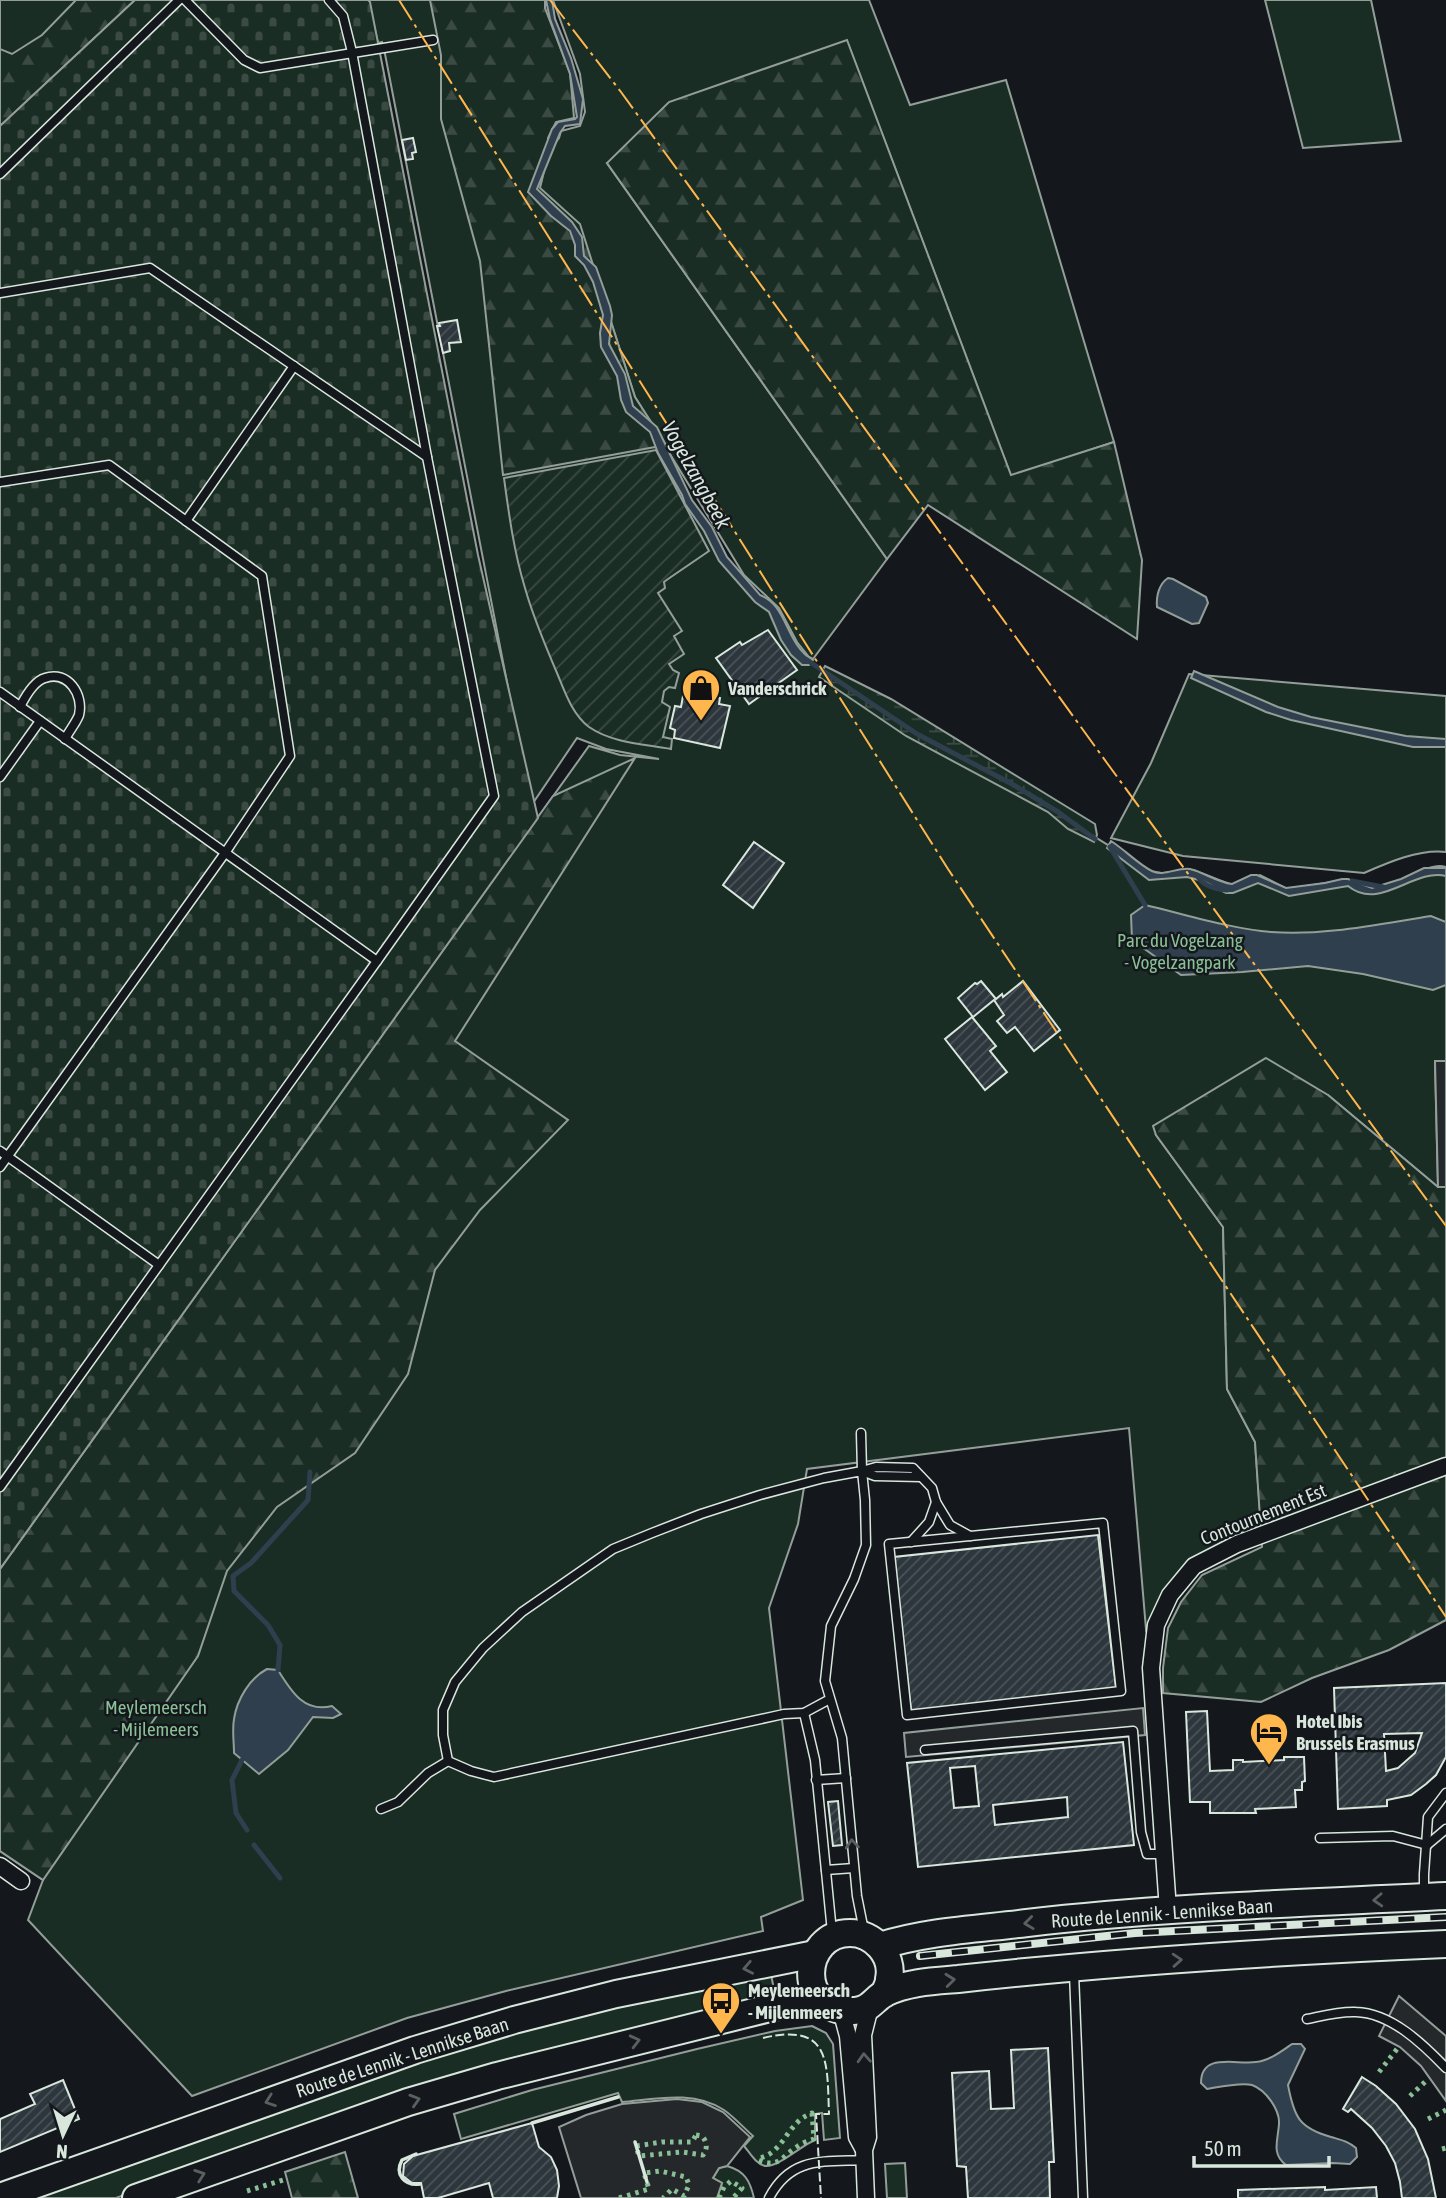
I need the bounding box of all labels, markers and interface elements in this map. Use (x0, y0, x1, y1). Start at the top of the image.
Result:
water label: Vogelzangbeek (657, 417, 737, 533)
shop icon: Vanderschrick (680, 667, 722, 722)
place label: Vanderschrick (727, 677, 827, 699)
park label: Parc du Vogelzang - Vogelzangpark (1117, 929, 1244, 973)
street label: Contournement Est (1197, 1479, 1329, 1549)
park label: Meylemeersch - Mijlemeers (105, 1696, 207, 1740)
place label: Hotel Ibis Brussels Erasmus (1296, 1710, 1415, 1754)
hotel icon: Hotel Ibis Brussels Erasmus (1248, 1711, 1290, 1766)
one-way arrow (845, 1838, 860, 1849)
one-way arrow (1372, 1892, 1383, 1907)
street label: Route de Lennik - Lennikse Baan (1050, 1894, 1274, 1932)
one-way arrow (1023, 1915, 1034, 1930)
one-way arrow (1172, 1953, 1183, 1968)
one-way arrow (742, 1959, 754, 1974)
one-way arrow (944, 1972, 956, 1987)
place label: Meylemeersch - Mijlenmeers (748, 1979, 850, 2023)
bus stop icon: Meylemeersch - Mijlenmeers (700, 1980, 742, 2035)
street label: Route de Lennik - Lennikse Baan (293, 2012, 511, 2102)
one-way arrow (628, 2035, 640, 2049)
one-way arrow (857, 2052, 872, 2063)
one-way arrow (264, 2093, 276, 2107)
one-way arrow (409, 2094, 421, 2109)
north arrow (28, 2100, 98, 2170)
scale bar (1194, 2124, 1329, 2168)
text: 50 m (1204, 2136, 1242, 2160)
text: N (55, 2141, 68, 2163)
one-way arrow (194, 2169, 206, 2183)

